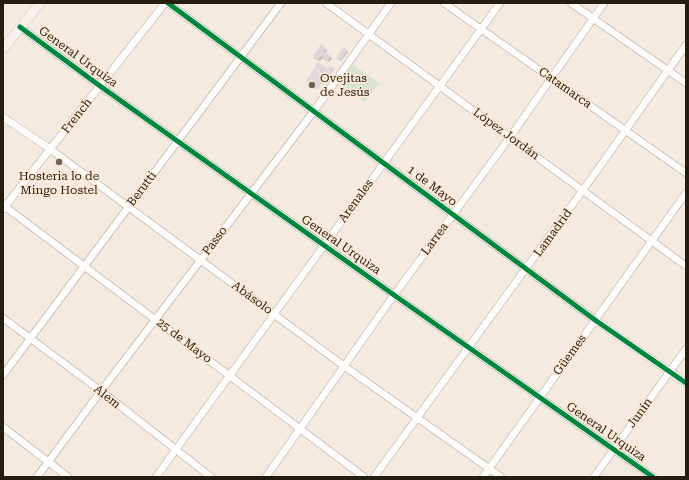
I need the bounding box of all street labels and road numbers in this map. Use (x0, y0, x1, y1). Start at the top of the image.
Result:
street label: General Urquiza (36, 24, 120, 90)
street label: Catamarca (536, 64, 594, 112)
street label: French (59, 96, 95, 136)
street label: López Jordán (470, 105, 542, 163)
street label: 1 de Mayo (404, 163, 460, 209)
street label: Berutti (124, 169, 160, 209)
street label: Arenales (335, 177, 377, 225)
street label: Lamadrid (531, 206, 575, 260)
street label: General Urquiza (298, 212, 384, 278)
street label: Larrea (418, 220, 452, 258)
street label: Passo (199, 224, 231, 258)
street label: Abásolo (229, 278, 275, 318)
street label: 25 de Mayo (153, 316, 215, 366)
street label: Güemes (550, 332, 590, 378)
street label: Alem (91, 382, 123, 412)
street label: Junín (624, 395, 656, 431)
street label: General Urquiza (563, 399, 649, 465)

